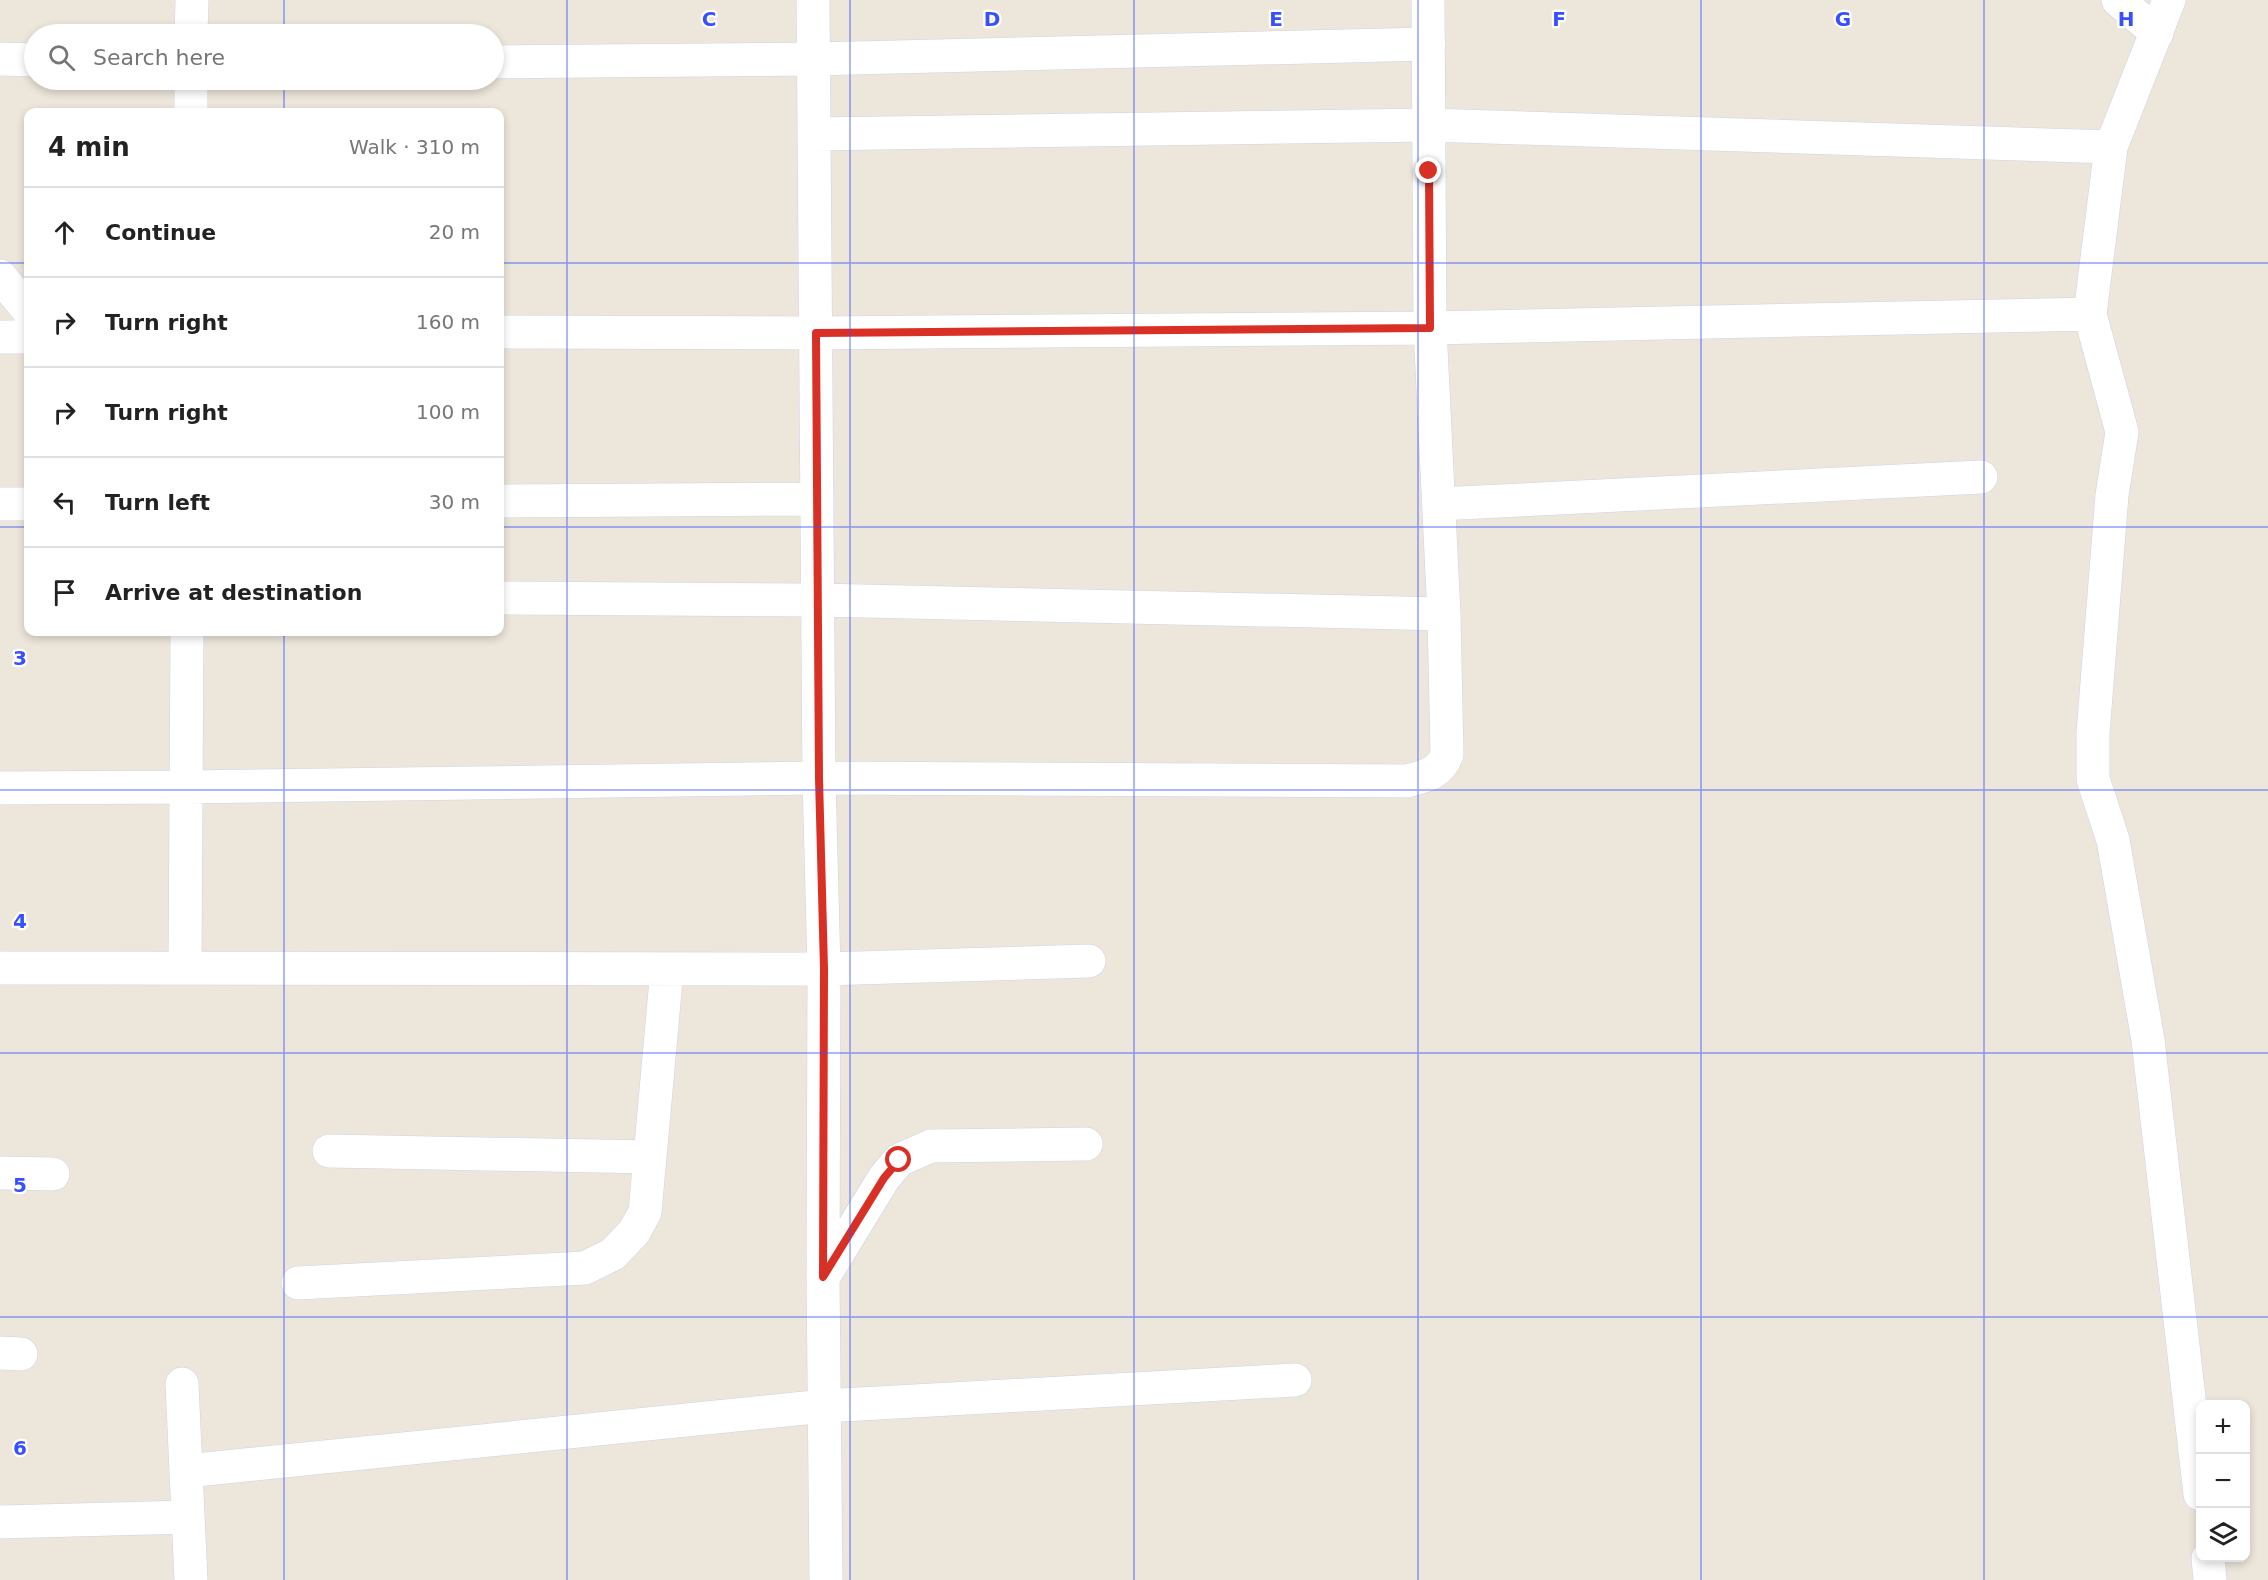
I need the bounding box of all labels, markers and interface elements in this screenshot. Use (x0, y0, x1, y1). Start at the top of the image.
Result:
text: C (702, 7, 716, 31)
text: D (984, 7, 1000, 31)
text: E (1269, 7, 1283, 31)
text: F (1552, 7, 1566, 31)
text: G (1835, 7, 1851, 31)
text: H (2118, 7, 2134, 31)
search box (24, 24, 504, 90)
icon: search (45, 41, 78, 74)
text: Search here (93, 45, 225, 70)
text: 4 min (48, 132, 130, 162)
text: Walk · 310 m (349, 135, 480, 159)
route end (1415, 157, 1441, 183)
icon: ahead (48, 216, 81, 249)
text: Continue (105, 220, 216, 245)
text: 20 m (429, 220, 480, 244)
icon: right (48, 306, 81, 339)
text: Turn right (105, 310, 228, 335)
text: 160 m (416, 310, 480, 334)
icon: right (48, 396, 81, 429)
text: Turn right (105, 400, 228, 425)
text: 100 m (416, 400, 480, 424)
icon: left (48, 486, 81, 519)
text: Turn left (105, 490, 210, 515)
text: 30 m (429, 490, 480, 514)
icon: arrive (48, 576, 81, 609)
text: Arrive at destination (105, 580, 362, 605)
text: 3 (13, 646, 27, 670)
text: 4 (13, 909, 27, 933)
route start (885, 1146, 911, 1172)
text: 5 (13, 1173, 27, 1197)
map controls (2196, 1400, 2250, 1562)
button: + (2196, 1400, 2250, 1454)
text: 6 (13, 1436, 27, 1460)
button: − (2196, 1454, 2250, 1508)
button: layers (2196, 1508, 2250, 1562)

